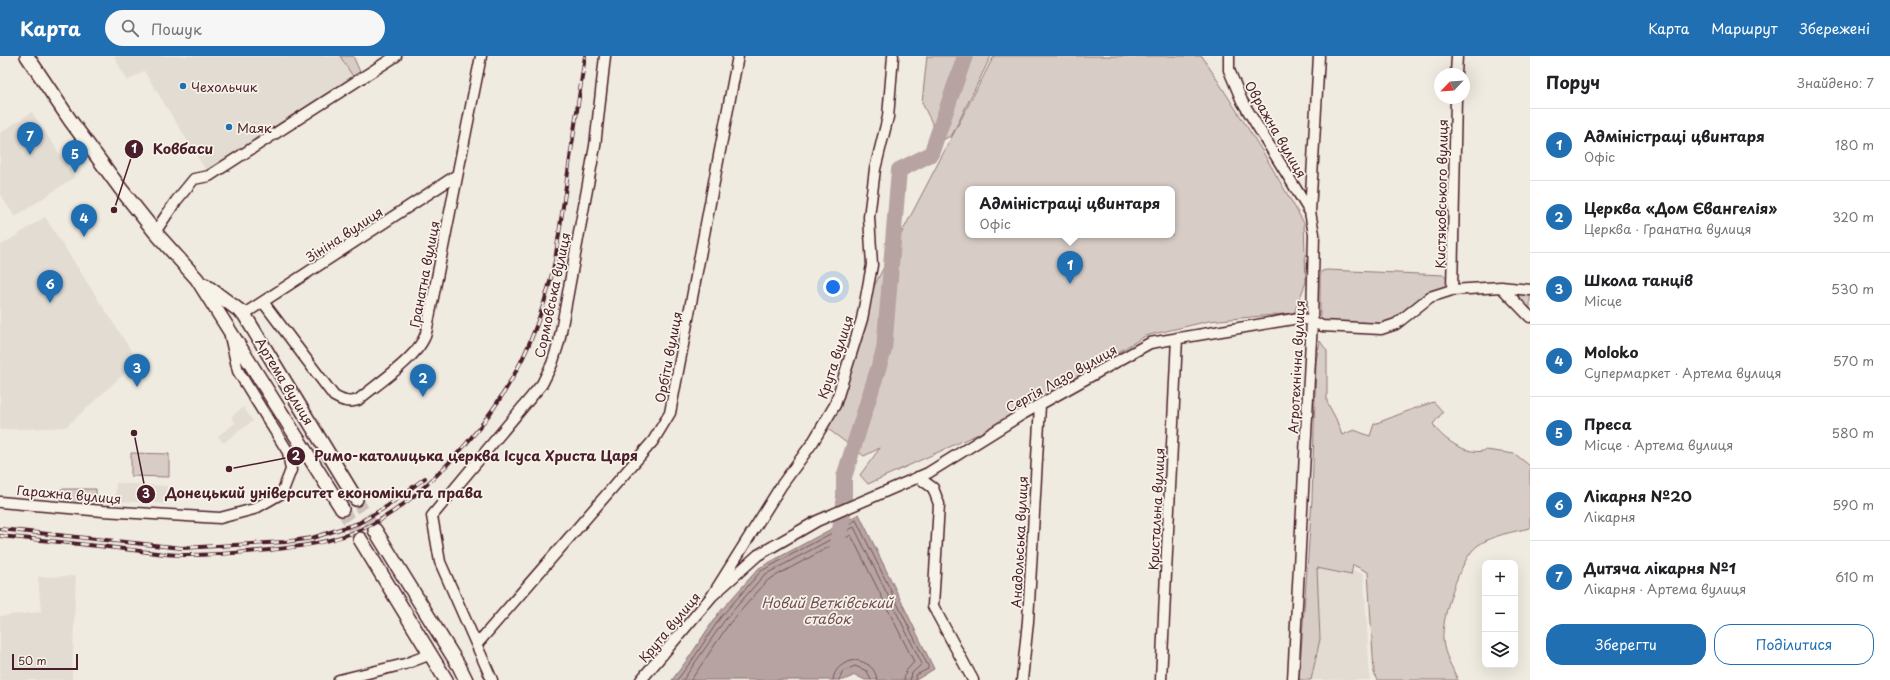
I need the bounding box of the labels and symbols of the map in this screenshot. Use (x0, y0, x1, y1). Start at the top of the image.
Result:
north arrow (1434, 68, 1470, 104)
place label: Чехольчик (191, 77, 258, 96)
street label: Овражна вулиця (1240, 77, 1312, 181)
marker: Чехольчик (178, 81, 188, 91)
place label: Маяк (237, 118, 272, 137)
street label: Кистяковського вулиця (1430, 119, 1452, 269)
pin: 7 (17, 122, 43, 155)
marker: Маяк (224, 122, 234, 132)
callout: Ковбаси (124, 136, 221, 162)
text: Ковбаси (153, 138, 213, 159)
text: 1 (131, 139, 137, 157)
pin: 5 (62, 140, 88, 173)
street label: Зініна вулиця (302, 202, 386, 266)
pin: 4 (71, 204, 97, 237)
street label: Гранатна вулиця (404, 219, 444, 329)
street label: Сормовська вулиця (529, 230, 575, 360)
pin: 1 (1057, 251, 1083, 284)
pin: 6 (37, 270, 63, 303)
your location (823, 277, 843, 297)
street label: Агротехнічна вулиця (1283, 300, 1309, 434)
street label: Орбіти вулиця (650, 310, 686, 404)
street label: Крута вулиця (813, 313, 857, 401)
street label: Артема вулиця (251, 334, 319, 428)
street label: Сергія Лазо вулиця (1002, 340, 1120, 416)
pin: 3 (124, 354, 150, 387)
pin: 2 (410, 364, 436, 397)
callout: Римо-католицька церква Ісуса Христа Царя (286, 443, 647, 469)
text: Римо-католицька церква Ісуса Христа Царя (314, 445, 638, 466)
text: 2 (292, 446, 301, 464)
street label: Кристальна вулиця (1143, 447, 1169, 571)
street label: Анадольська вулиця (1006, 476, 1032, 608)
street label: Гаражна вулиця (16, 480, 122, 508)
callout: Донецький університет економіки та права (136, 481, 492, 507)
text: Донецький університет економіки та права (164, 482, 483, 503)
text: 3 (142, 484, 150, 502)
street label: Крута вулиця (634, 588, 704, 666)
water label: Новий Ветківський ставок (761, 592, 894, 629)
scale bar (12, 652, 78, 671)

